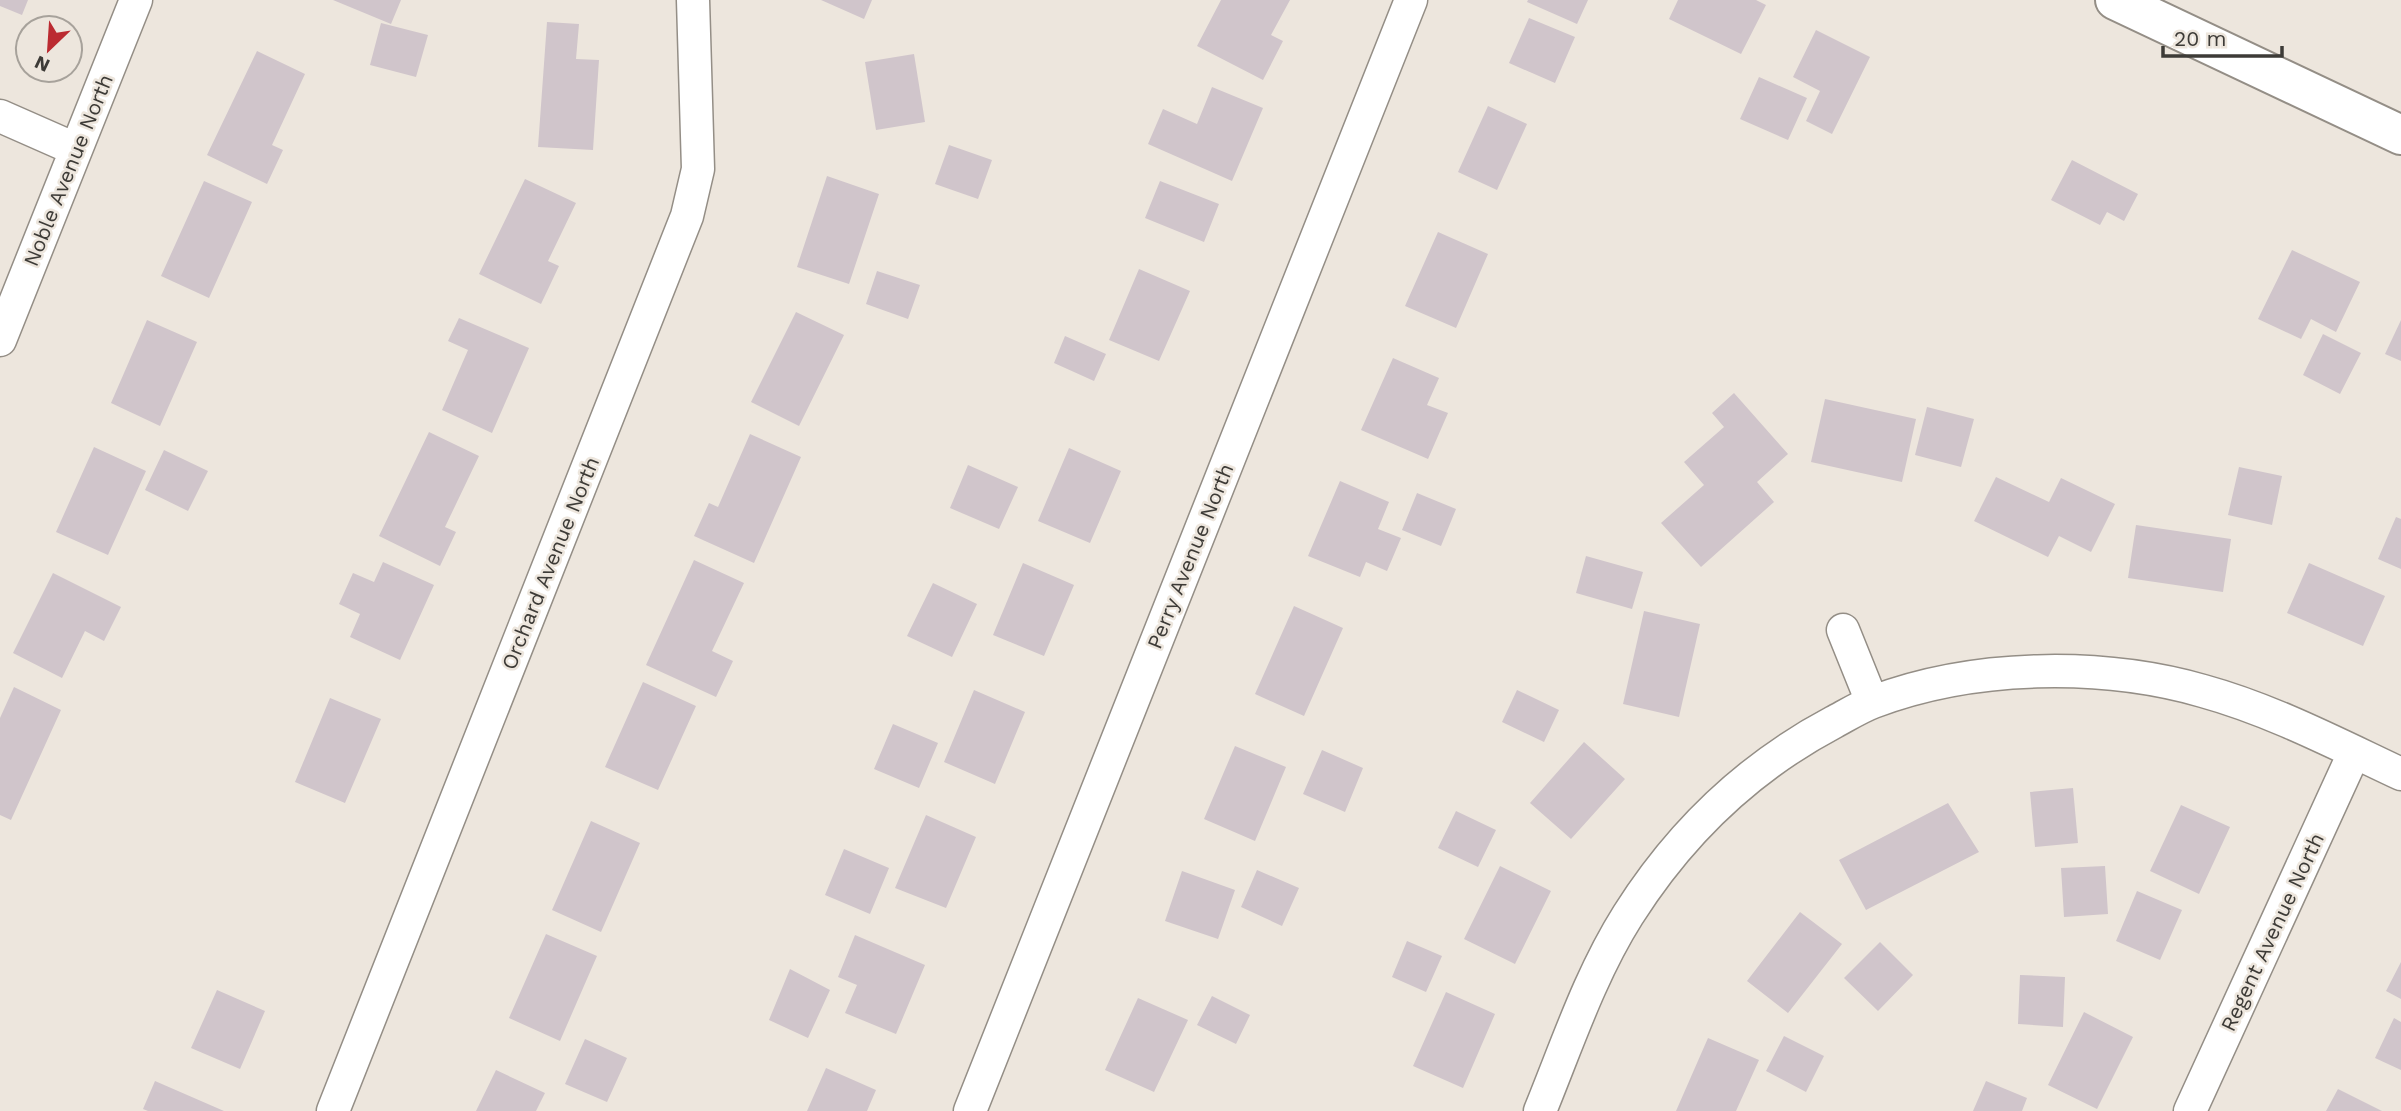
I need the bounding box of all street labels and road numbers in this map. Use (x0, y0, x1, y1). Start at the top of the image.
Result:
street label: Noble Avenue North (18, 70, 118, 270)
street label: Orchard Avenue North (496, 453, 604, 673)
street label: Perry Avenue North (1141, 460, 1239, 652)
street label: Regent Avenue North (2215, 829, 2329, 1035)

